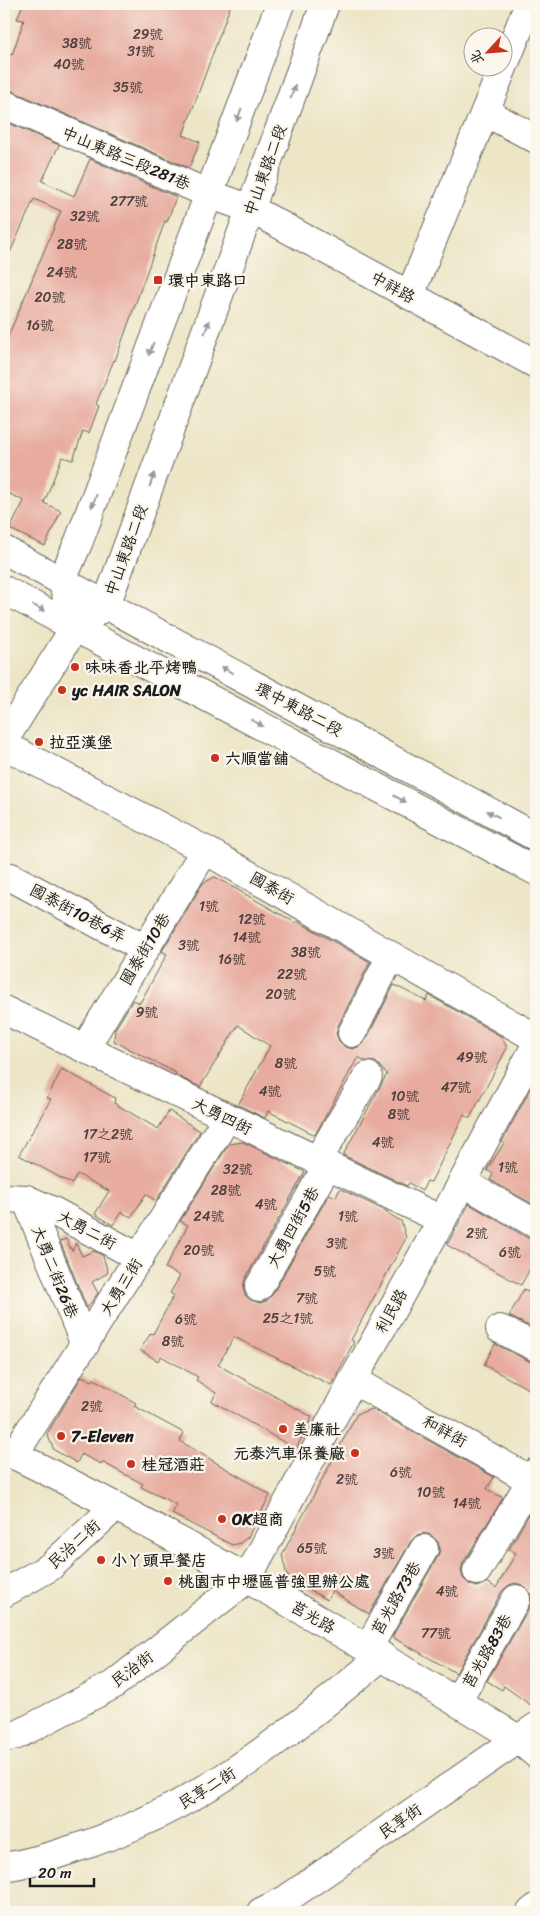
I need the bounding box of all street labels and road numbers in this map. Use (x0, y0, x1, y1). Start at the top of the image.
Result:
street label: 中山東路三段281巷 (57, 118, 195, 198)
street label: 中山東路二段 (235, 120, 295, 220)
street label: 中祥路 (365, 263, 421, 311)
street label: 中山東路二段 (96, 500, 156, 600)
street label: 環中東路二段 (250, 674, 348, 744)
street label: 國泰街 (244, 863, 300, 913)
street label: 國泰街10巷6弄 (24, 875, 132, 951)
street label: 國泰街10巷 (112, 907, 178, 991)
street label: 大勇四街 (187, 1089, 257, 1143)
street label: 大勇四街5巷 (259, 1181, 327, 1273)
street label: 大勇二街 (52, 1202, 122, 1258)
street label: 大勇二街26巷 (23, 1221, 87, 1323)
street label: 大勇三街 (92, 1252, 150, 1322)
street label: 利民路 (367, 1283, 415, 1339)
street label: 和祥街 (417, 1407, 473, 1455)
street label: 民治二街 (41, 1512, 107, 1576)
street label: 莒光路73巷 (363, 1555, 429, 1641)
street label: 莒光路 (285, 1592, 341, 1642)
street label: 莒光路83巷 (454, 1608, 520, 1694)
street label: 民治街 (104, 1643, 160, 1695)
street label: 民享二街 (172, 1759, 242, 1817)
street label: 民享街 (372, 1795, 428, 1847)

